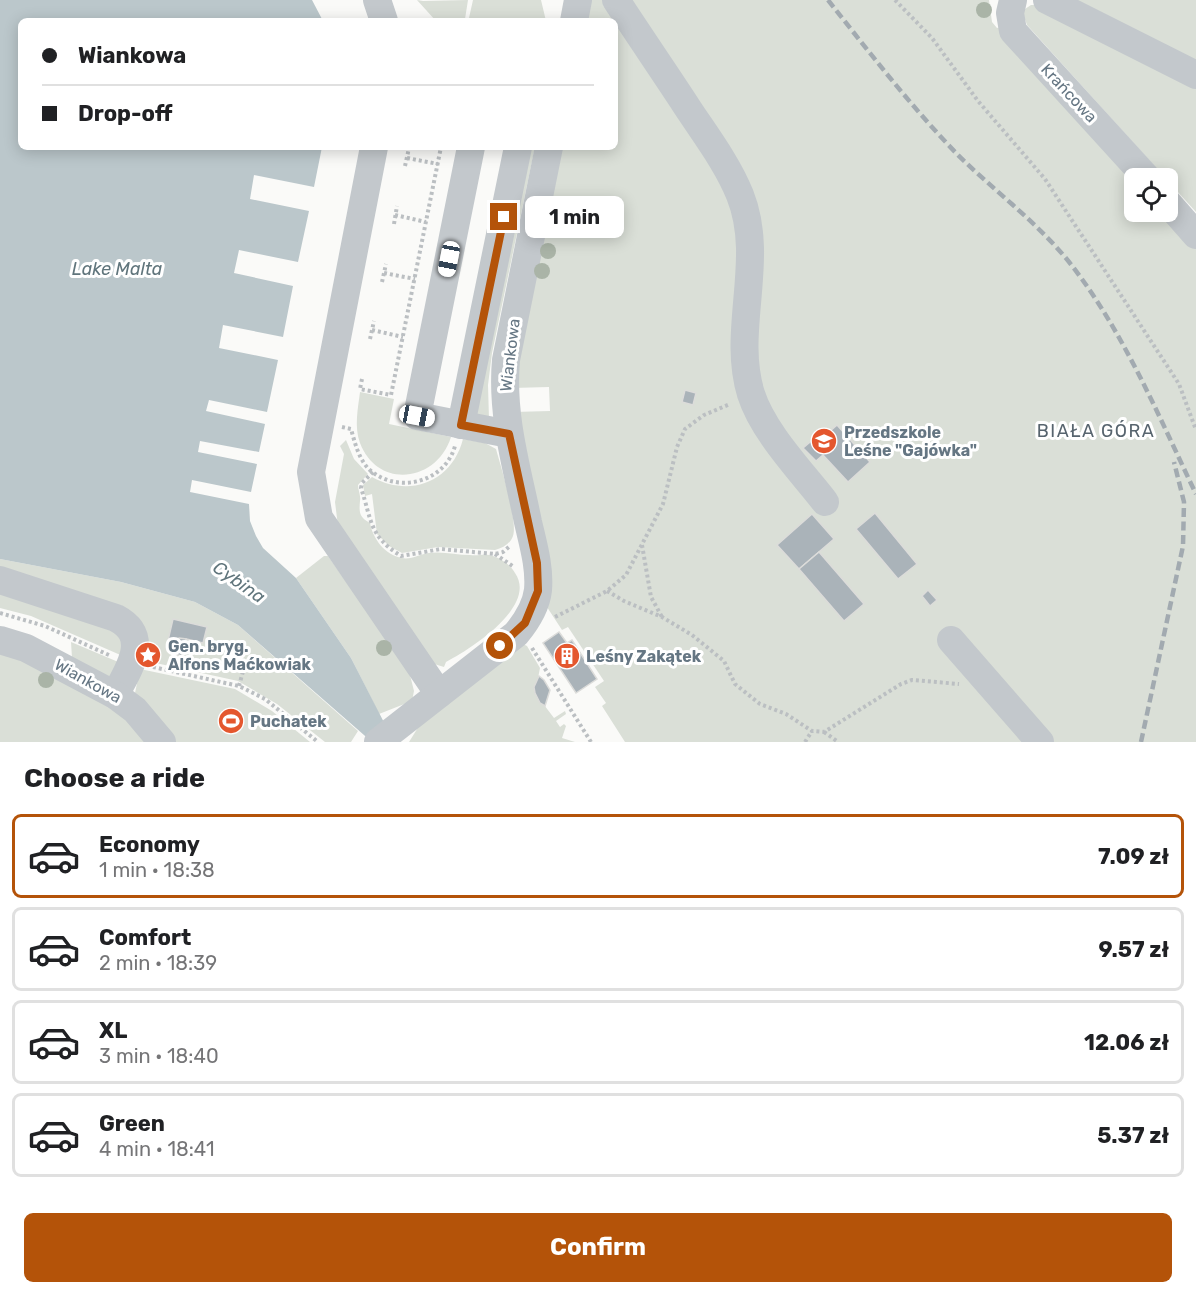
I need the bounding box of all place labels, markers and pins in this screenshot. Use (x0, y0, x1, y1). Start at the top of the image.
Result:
place label: Przedszkole Leśne "Gajówka" (844, 423, 977, 460)
school or university icon: Przedszkole Leśne "Gajówka" (809, 426, 839, 456)
place label: Gen. bryg. Alfons Maćkowiak (168, 637, 311, 674)
place icon: Gen. bryg. Alfons Maćkowiak (133, 640, 163, 670)
building icon: Leśny Zakątek (552, 641, 582, 671)
place label: Leśny Zakątek (586, 647, 702, 666)
sports icon: Puchatek (216, 706, 246, 736)
place label: Puchatek (250, 712, 327, 731)

